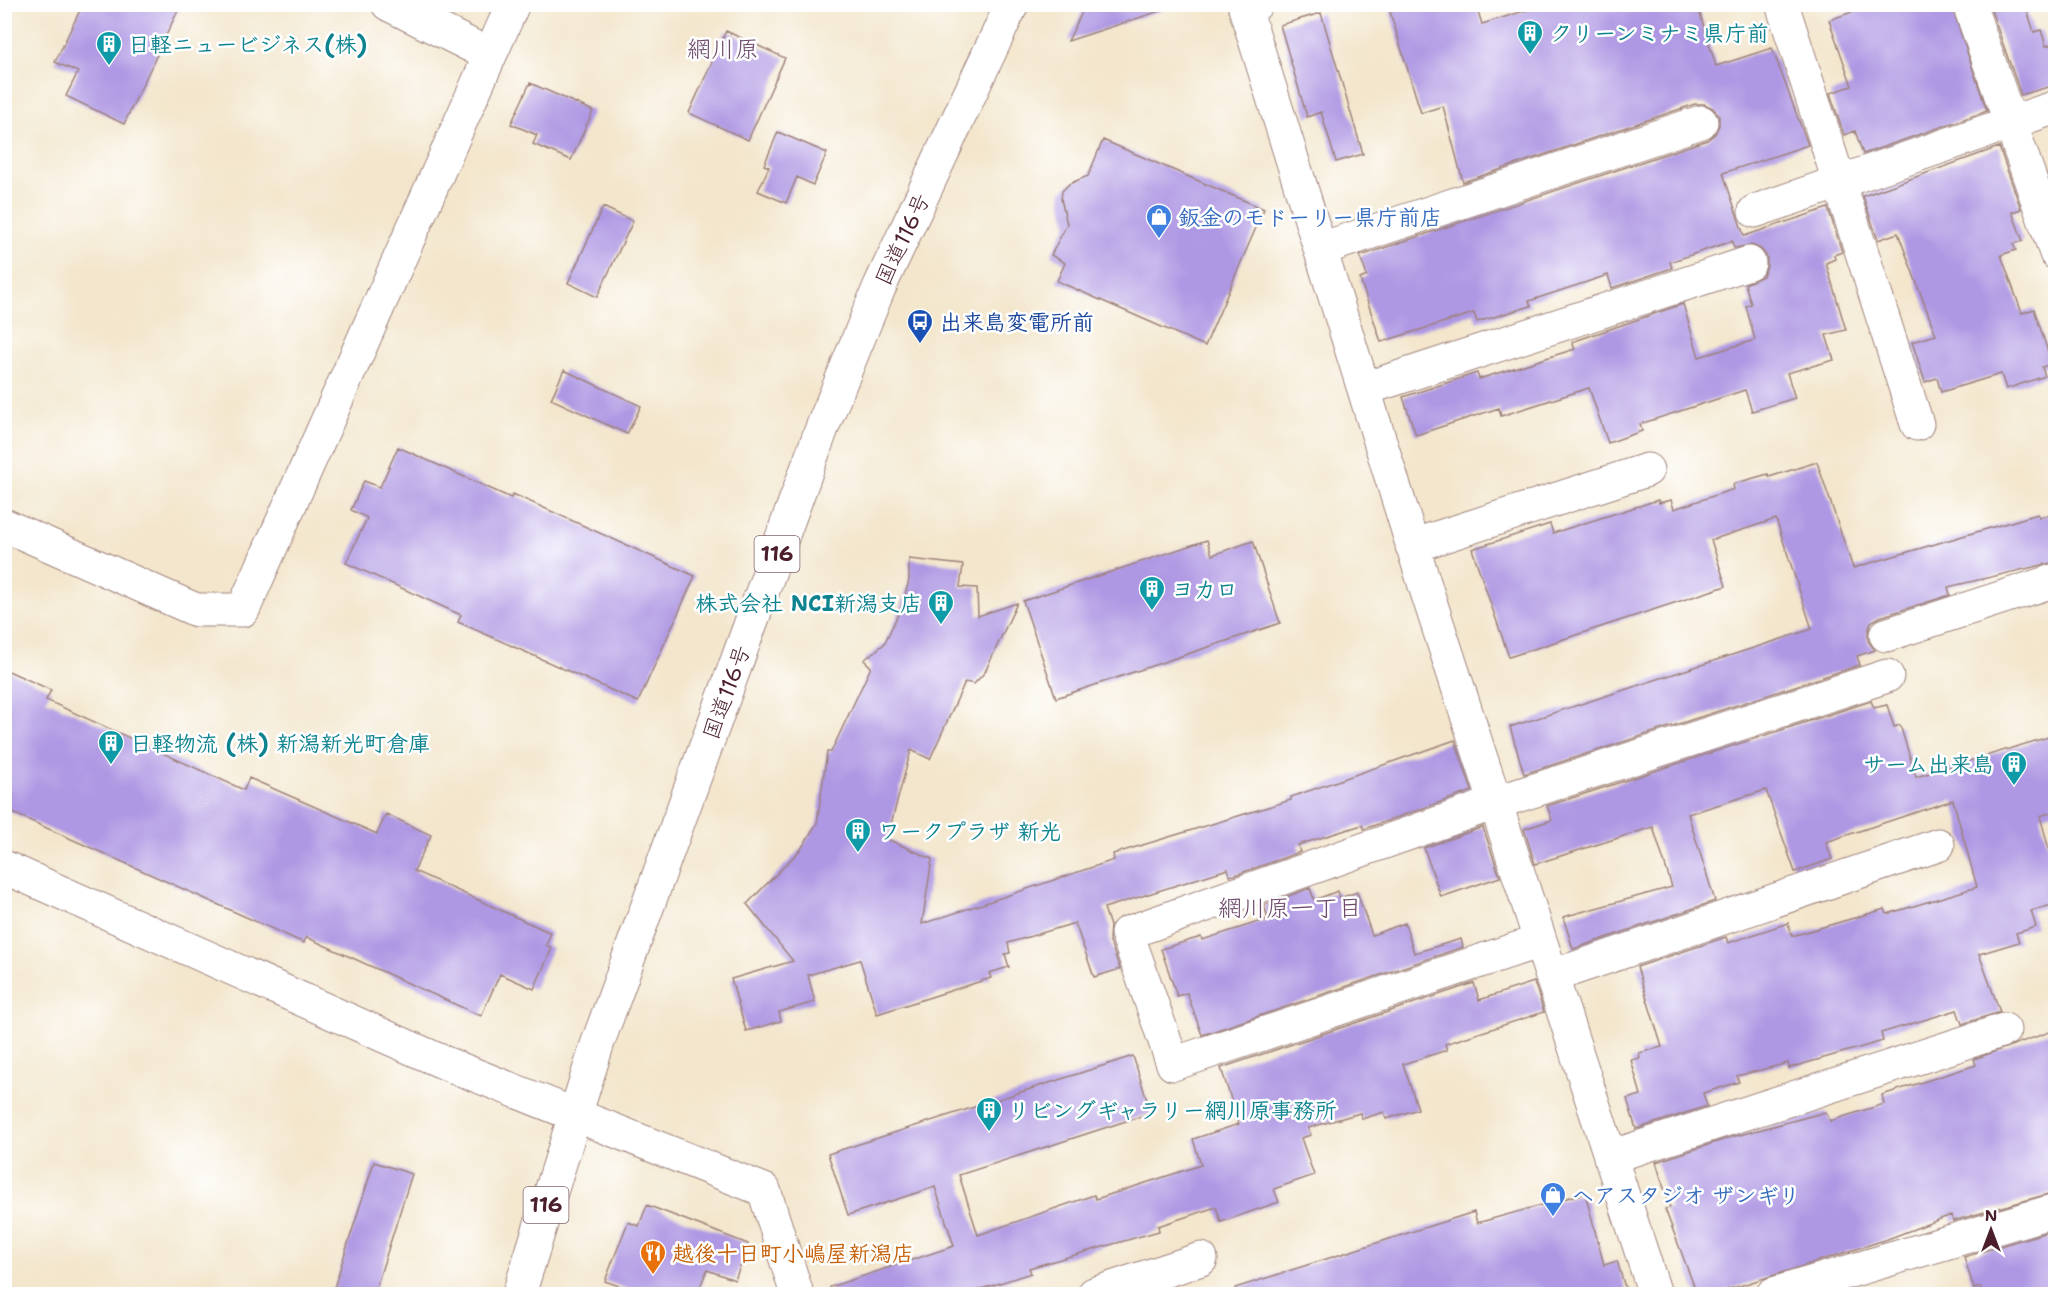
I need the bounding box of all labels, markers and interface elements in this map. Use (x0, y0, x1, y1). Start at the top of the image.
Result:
building icon: クリーンミナミ県庁前 (1515, 18, 1545, 56)
place label: クリーンミナミ県庁前 (1550, 19, 1769, 48)
building icon: 日軽ニュービジネス(株) (94, 29, 124, 67)
place label: 日軽ニュービジネス(株) (128, 30, 367, 59)
district label: 網川原 (687, 33, 759, 65)
street label: 国道116号 (869, 189, 936, 290)
shop icon: 鈑金のモドーリー県庁前店 (1144, 202, 1174, 240)
place label: 鈑金のモドーリー県庁前店 (1178, 203, 1442, 232)
bus stop icon: 出来島変電所前 (905, 307, 935, 345)
place label: 出来島変電所前 (940, 308, 1094, 337)
road number: 116 (754, 536, 800, 572)
building icon: ヨカロ (1137, 574, 1167, 612)
place label: ヨカロ (1172, 575, 1238, 604)
building icon: 株式会社 NCI新潟支店 (926, 588, 956, 626)
place label: 株式会社 NCI新潟支店 (695, 589, 922, 618)
street label: 国道116号 (696, 641, 757, 743)
building icon: 日軽物流 (株) 新潟新光町倉庫 (96, 728, 126, 766)
place label: 日軽物流 (株) 新潟新光町倉庫 (130, 729, 430, 758)
building icon: サーム出来島 (1999, 749, 2029, 787)
place label: サーム出来島 (1863, 750, 1994, 779)
building icon: ワークプラザ 新光 (843, 816, 873, 854)
place label: ワークプラザ 新光 (878, 817, 1062, 846)
district label: 網川原一丁目 (1218, 892, 1362, 924)
building icon: リビングギャラリー網川原事務所 (974, 1095, 1004, 1133)
place label: リビングギャラリー網川原事務所 (1008, 1096, 1337, 1125)
shop icon: ヘアスタジオ ザンギリ (1538, 1180, 1568, 1218)
place label: ヘアスタジオ ザンギリ (1572, 1181, 1800, 1210)
road number: 116 (524, 1187, 568, 1223)
north arrow (1961, 1200, 2021, 1260)
text: N (1985, 1205, 1997, 1226)
restaurant icon: 越後十日町小嶋屋新潟店 (638, 1238, 668, 1276)
place label: 越後十日町小嶋屋新潟店 (672, 1239, 914, 1268)

